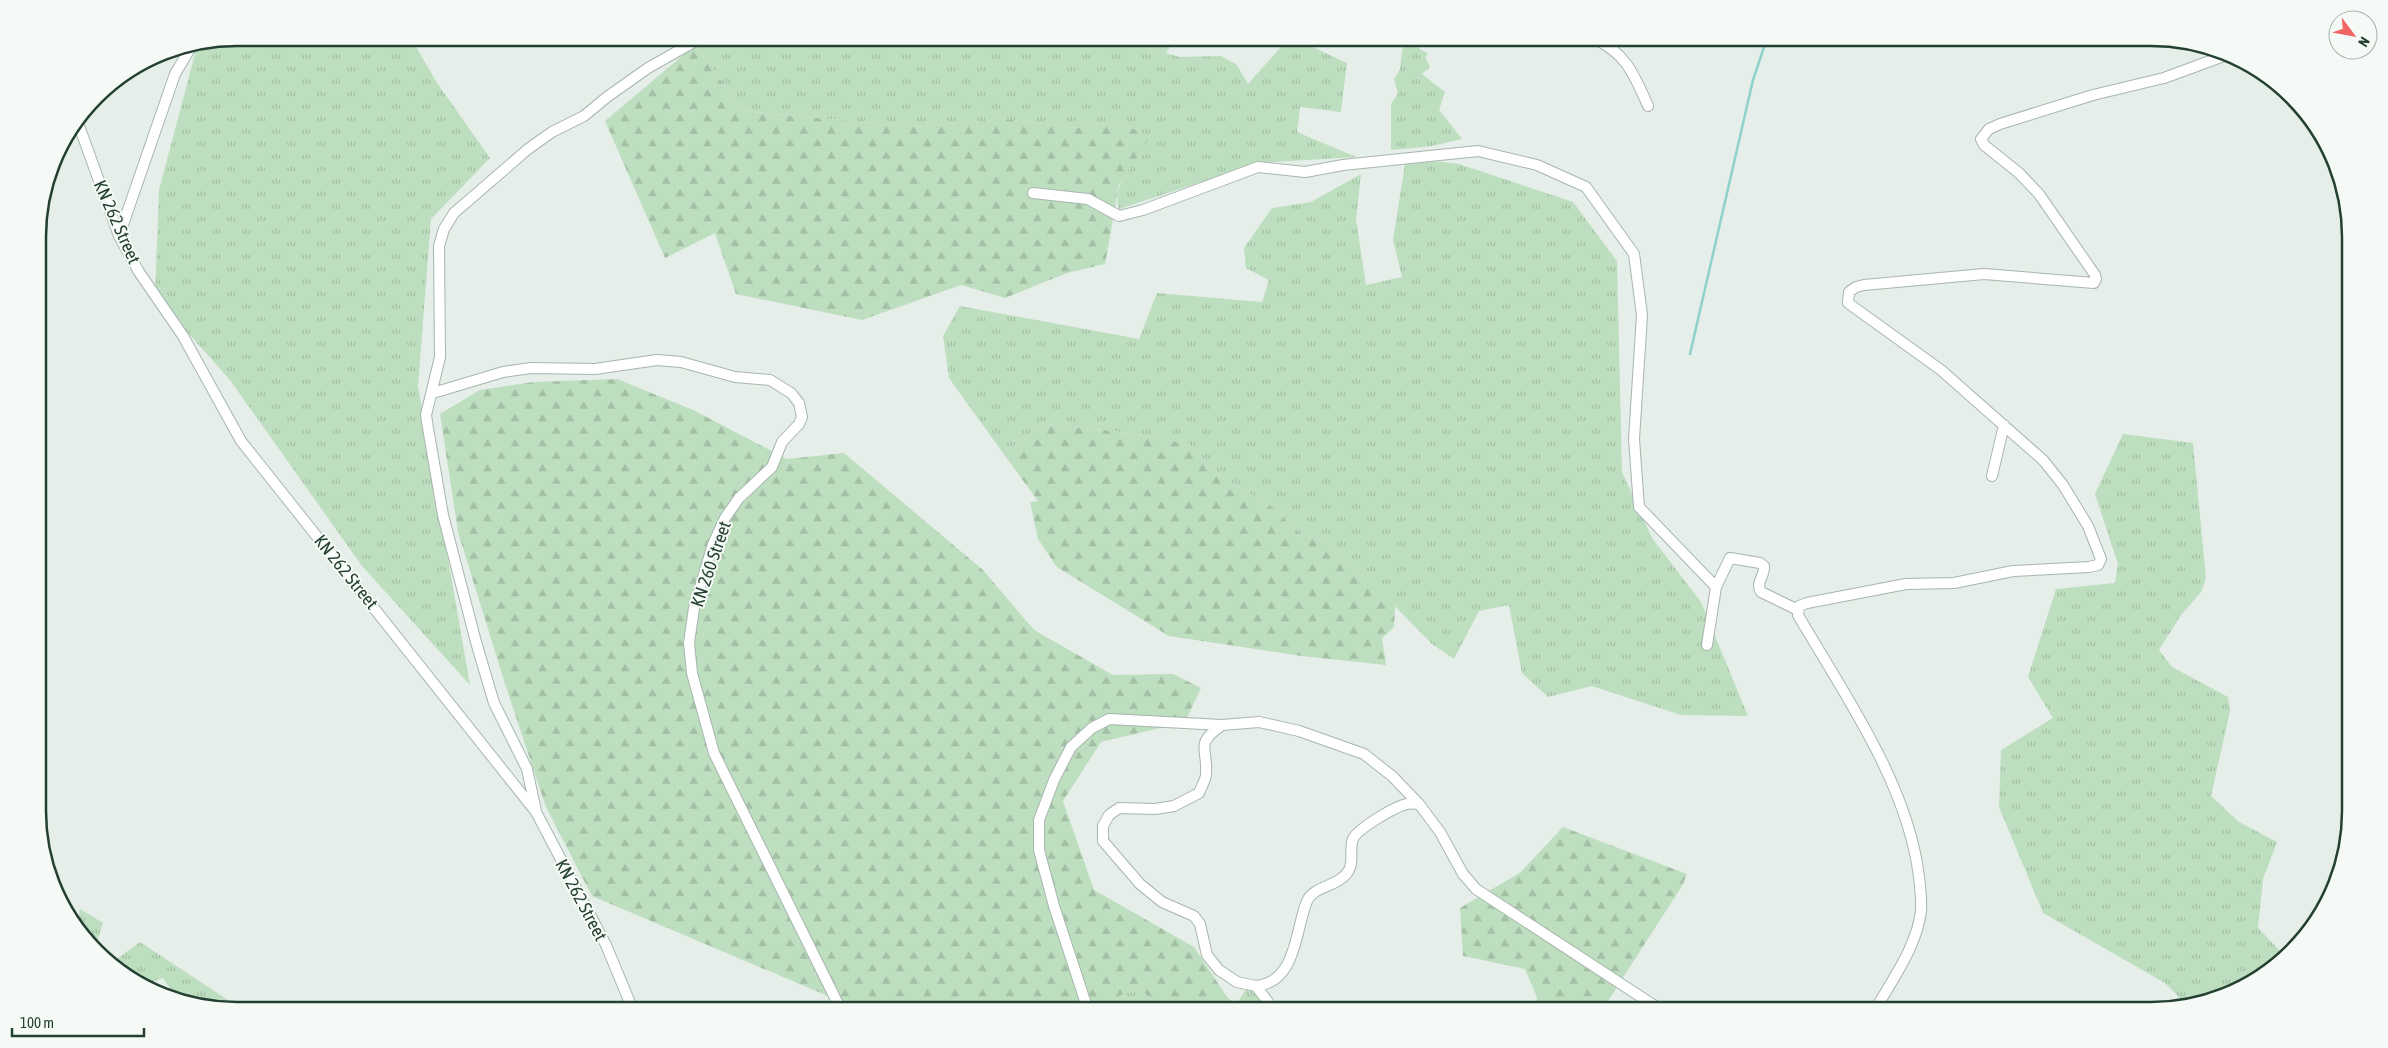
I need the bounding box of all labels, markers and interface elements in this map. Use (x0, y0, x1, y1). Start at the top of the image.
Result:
north arrow (2328, 10, 2378, 60)
text: N (2355, 34, 2373, 50)
street label: KN 262 Street (90, 177, 145, 267)
street label: KN 260 Street (686, 518, 735, 609)
street label: KN 262 Street (310, 530, 383, 613)
street label: KN 262 Street (551, 855, 612, 944)
scale bar (12, 1006, 145, 1038)
text: 100 m (20, 1014, 54, 1031)

